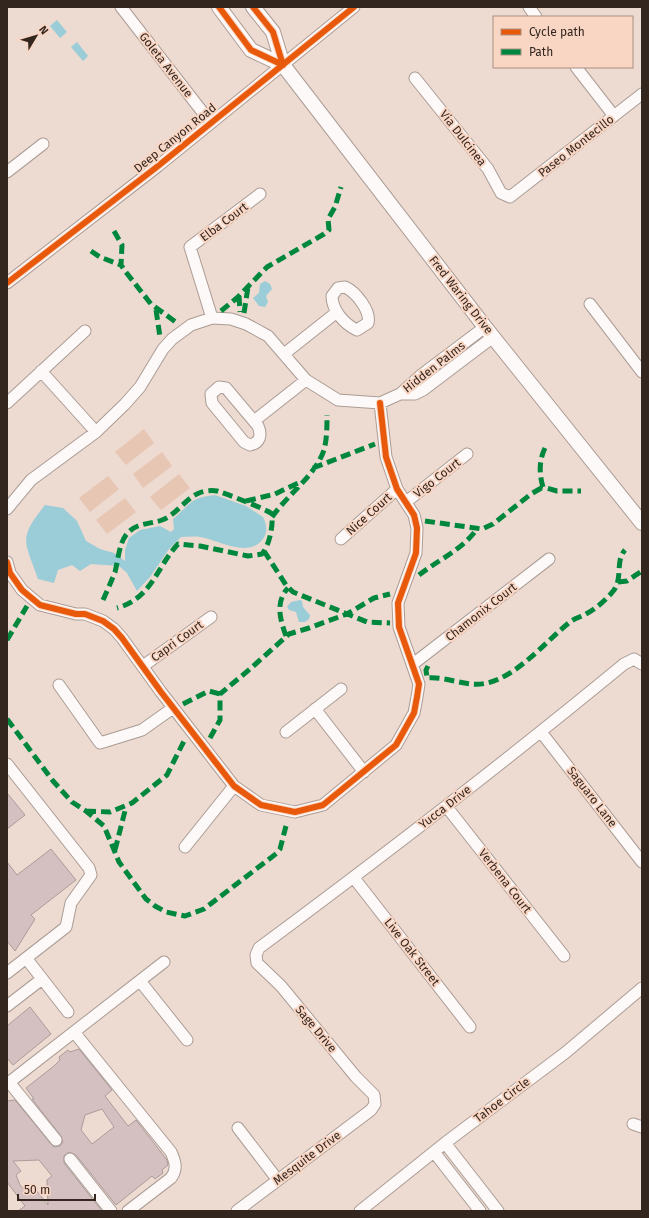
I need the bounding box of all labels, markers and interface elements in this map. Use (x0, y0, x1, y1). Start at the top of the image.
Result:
north arrow (16, 16, 56, 56)
legend (493, 16, 633, 68)
text: N (36, 23, 51, 37)
text: Cycle path (529, 25, 585, 39)
street label: Goleta Avenue (136, 30, 196, 100)
text: Path (529, 45, 553, 59)
street label: Deep Canyon Road (131, 100, 219, 176)
street label: Via Dulcinea (437, 107, 489, 169)
street label: Paseo Montecillo (535, 112, 617, 180)
street label: Elba Court (197, 199, 251, 244)
street label: Fred Waring Drive (426, 253, 496, 337)
street label: Hidden Palms (400, 338, 468, 396)
street label: Vigo Court (411, 455, 464, 501)
street label: Nice Court (343, 490, 395, 538)
street label: Chamonix Court (443, 580, 520, 644)
street label: Capri Court (148, 617, 206, 665)
street label: Saguaro Lane (564, 764, 620, 830)
street label: Yucca Drive (416, 782, 474, 832)
street label: Verbena Court (476, 846, 535, 916)
street label: Live Oak Street (381, 916, 443, 989)
street label: Sage Drive (292, 1003, 340, 1055)
street label: Tahoe Circle (471, 1075, 533, 1125)
street label: Mesquite Drive (270, 1128, 344, 1188)
scale bar (18, 1176, 95, 1202)
text: 50 m (24, 1183, 50, 1197)

